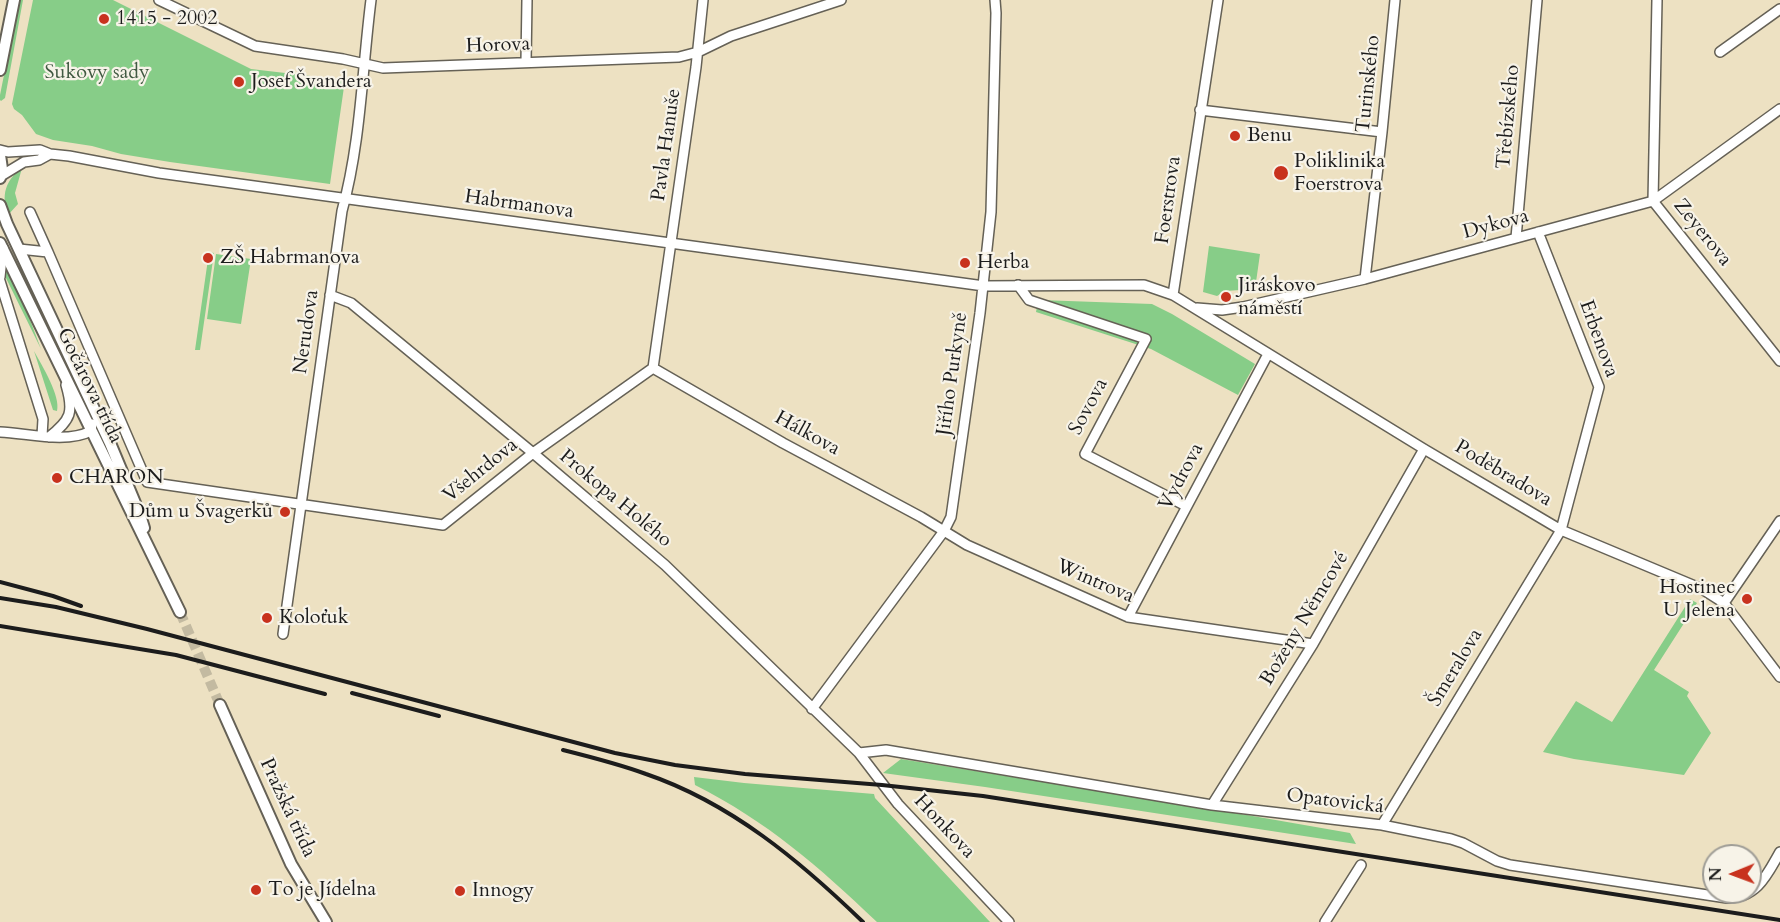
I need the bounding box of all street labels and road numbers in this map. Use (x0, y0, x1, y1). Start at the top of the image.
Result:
street label: Horova (465, 33, 531, 59)
street label: Turinského (1352, 34, 1386, 134)
street label: Třebízského (1492, 64, 1526, 170)
street label: Pavla Hanuše (647, 87, 687, 203)
street label: Foerstrova (1151, 155, 1187, 245)
street label: Habrmanova (463, 185, 575, 225)
street label: Zeyerova (1668, 194, 1736, 272)
street label: Dykova (1460, 205, 1532, 245)
street label: Nerudova (289, 288, 325, 376)
street label: Erbenova (1573, 297, 1623, 381)
street label: Jiřího Purkyně (932, 311, 974, 437)
street label: Gočárova třída (51, 324, 127, 448)
street label: Sovova (1064, 375, 1114, 439)
street label: Hálkova (770, 406, 844, 462)
street label: Všehrdova (439, 434, 523, 508)
street label: Poděbradova (1450, 436, 1556, 512)
street label: Vydrova (1154, 439, 1210, 515)
street label: Prokopa Holého (554, 445, 676, 553)
street label: Boženy Němcové (1256, 548, 1354, 690)
street label: Wintrova (1052, 555, 1138, 609)
street label: Šmeralova (1423, 625, 1489, 711)
street label: Pražská třída (254, 755, 320, 861)
street label: Opatovická (1285, 784, 1385, 820)
street label: Honkova (908, 790, 980, 864)

